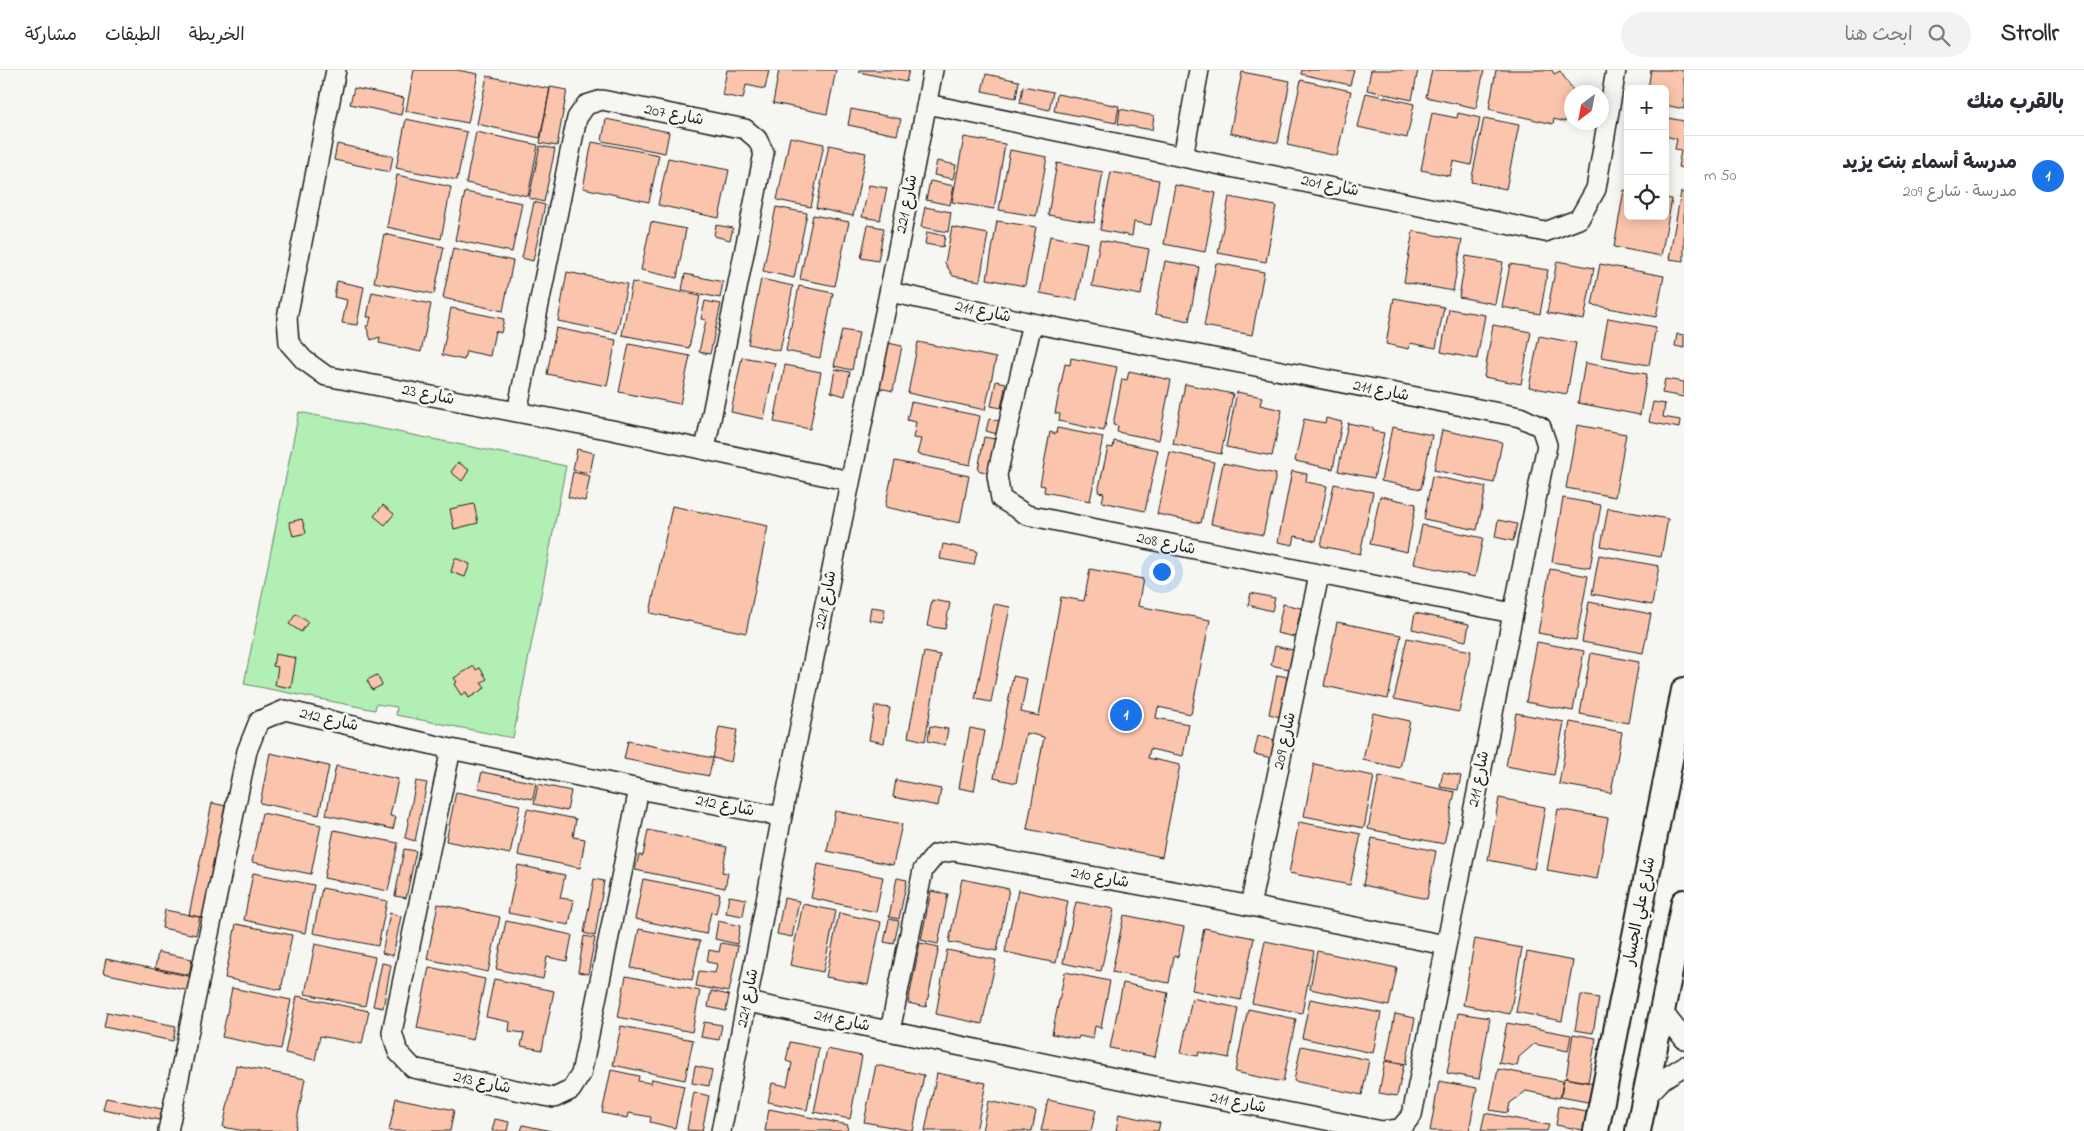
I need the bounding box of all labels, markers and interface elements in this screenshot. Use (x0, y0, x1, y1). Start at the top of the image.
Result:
search box (1621, 12, 1971, 57)
text: Strollr (2001, 17, 2059, 52)
icon: search (1925, 21, 1953, 49)
text: ابحث هنا (1845, 22, 1913, 49)
text: مشاركة (25, 23, 77, 49)
text: الطبقات (105, 23, 161, 49)
text: الخريطة (189, 23, 245, 49)
north arrow (1564, 85, 1609, 130)
map controls (1624, 85, 1669, 220)
button: + (1624, 85, 1669, 130)
text: بالقرب منك (1967, 88, 2064, 118)
street label: شارع 207 (642, 97, 706, 133)
button: − (1624, 130, 1669, 175)
text: مدرسة أسماء بنت يزيد (1843, 150, 2017, 177)
text: 50 m (1704, 164, 1737, 188)
text: 1 (2045, 164, 2051, 188)
street label: شارع 201 (1299, 169, 1361, 203)
street label: شارع 221 (890, 172, 924, 236)
button: locate (1624, 175, 1669, 220)
text: مدرسة · شارع 209 (1903, 180, 2017, 204)
street label: شارع 211 (953, 294, 1013, 330)
street label: شارع 211 (1351, 374, 1411, 408)
street label: شارع 23 (400, 378, 456, 412)
street label: شارع 208 (1134, 526, 1198, 562)
your location (1149, 559, 1175, 585)
street label: شارع 221 (809, 568, 843, 632)
pin: 1 (1110, 696, 1142, 734)
street label: شارع 212 (297, 702, 361, 738)
street label: شارع 209 (1267, 710, 1303, 772)
street label: شارع 211 (1462, 749, 1496, 809)
street label: شارع 212 (693, 789, 757, 823)
street label: شارع علي الجسار (1617, 855, 1663, 969)
street label: شارع 210 (1069, 861, 1131, 895)
street label: شارع 221 (731, 966, 765, 1030)
street label: شارع 211 (812, 1003, 872, 1039)
street label: شارع 213 (451, 1065, 513, 1101)
street label: شارع 211 (1208, 1086, 1268, 1120)

